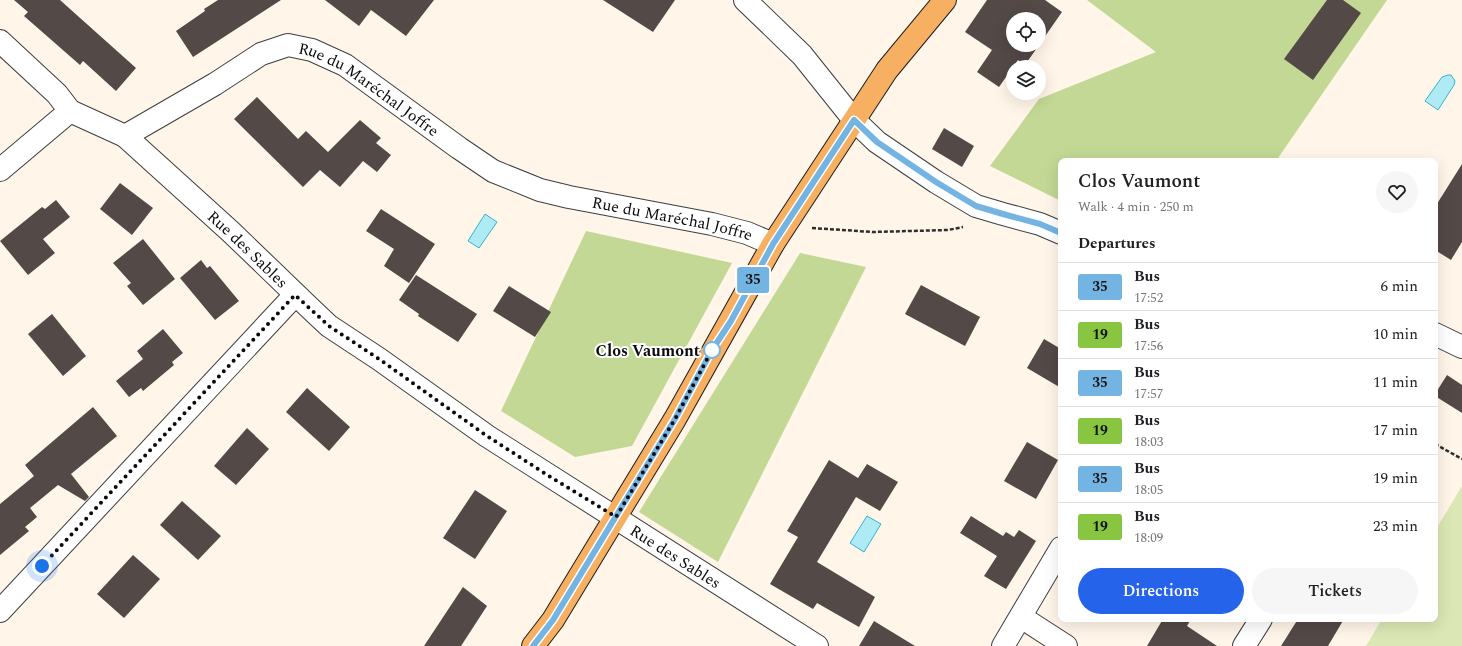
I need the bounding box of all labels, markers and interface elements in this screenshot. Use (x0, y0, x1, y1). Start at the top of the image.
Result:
map controls (1006, 12, 1046, 100)
button: locate (1006, 12, 1046, 52)
street label: Rue du Maréchal Joffre (296, 37, 444, 143)
button: layers (1006, 60, 1046, 100)
text: Clos Vaumont (1078, 167, 1200, 196)
button: heart (1376, 171, 1418, 213)
street label: Rue du Maréchal Joffre (590, 191, 757, 247)
text: Walk · 4 min · 250 m (1078, 197, 1194, 217)
street label: Rue des Sables (202, 205, 293, 294)
text: Departures (1078, 232, 1156, 255)
text: Bus (1134, 265, 1160, 288)
line badge: 35 (735, 267, 771, 293)
text: 35 (745, 269, 761, 290)
text: 6 min (1380, 275, 1418, 298)
text: 35 (1092, 276, 1108, 297)
text: 17:52 (1134, 288, 1163, 308)
text: Bus (1134, 313, 1160, 336)
text: 10 min (1373, 323, 1418, 346)
text: 19 (1092, 324, 1108, 345)
text: 17:56 (1134, 336, 1163, 356)
place label: Clos Vaumont (596, 339, 700, 363)
marker: Clos Vaumont (703, 341, 721, 359)
text: Bus (1134, 361, 1160, 384)
text: 11 min (1373, 371, 1418, 394)
text: 35 (1092, 372, 1108, 393)
text: 17:57 (1134, 384, 1163, 404)
text: Bus (1134, 409, 1160, 432)
text: 17 min (1373, 419, 1418, 442)
text: 19 (1092, 420, 1108, 441)
text: 18:03 (1134, 432, 1163, 452)
text: Bus (1134, 457, 1160, 480)
text: 19 min (1373, 467, 1418, 490)
text: 35 (1092, 468, 1108, 489)
text: 18:05 (1134, 480, 1163, 500)
text: Bus (1134, 505, 1160, 528)
text: 23 min (1373, 515, 1418, 538)
text: 19 (1092, 516, 1108, 537)
street label: Rue des Sables (625, 519, 725, 595)
text: 18:09 (1134, 528, 1163, 548)
your location (32, 556, 52, 576)
button: Directions (1078, 568, 1244, 614)
button: Tickets (1252, 568, 1418, 614)

